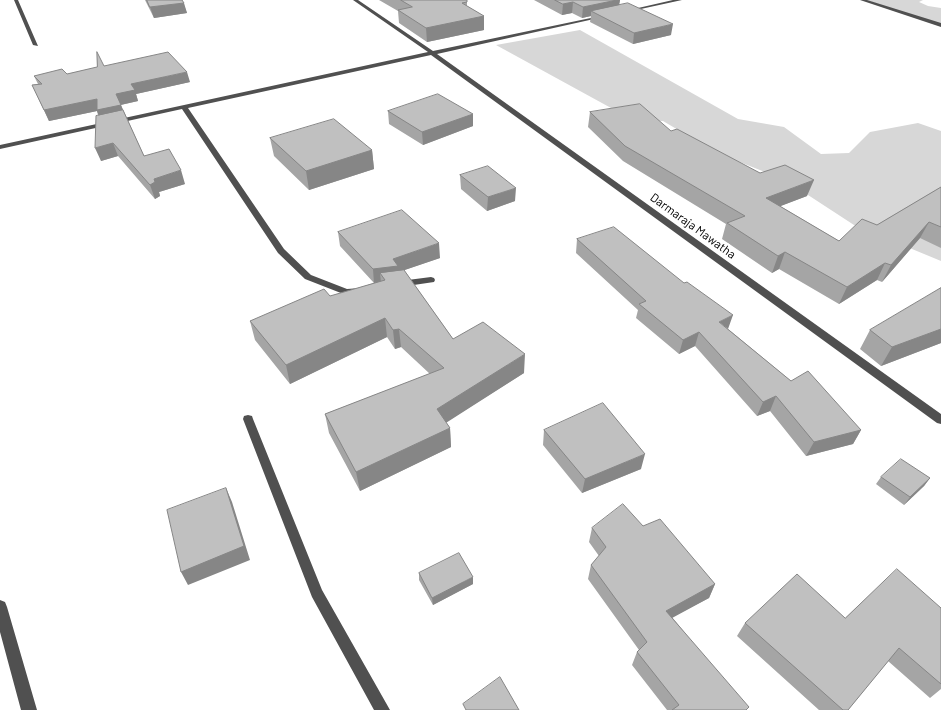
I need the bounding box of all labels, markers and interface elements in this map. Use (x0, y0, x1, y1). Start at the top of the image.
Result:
street label: Darmaraja Mawatha (647, 190, 739, 262)

